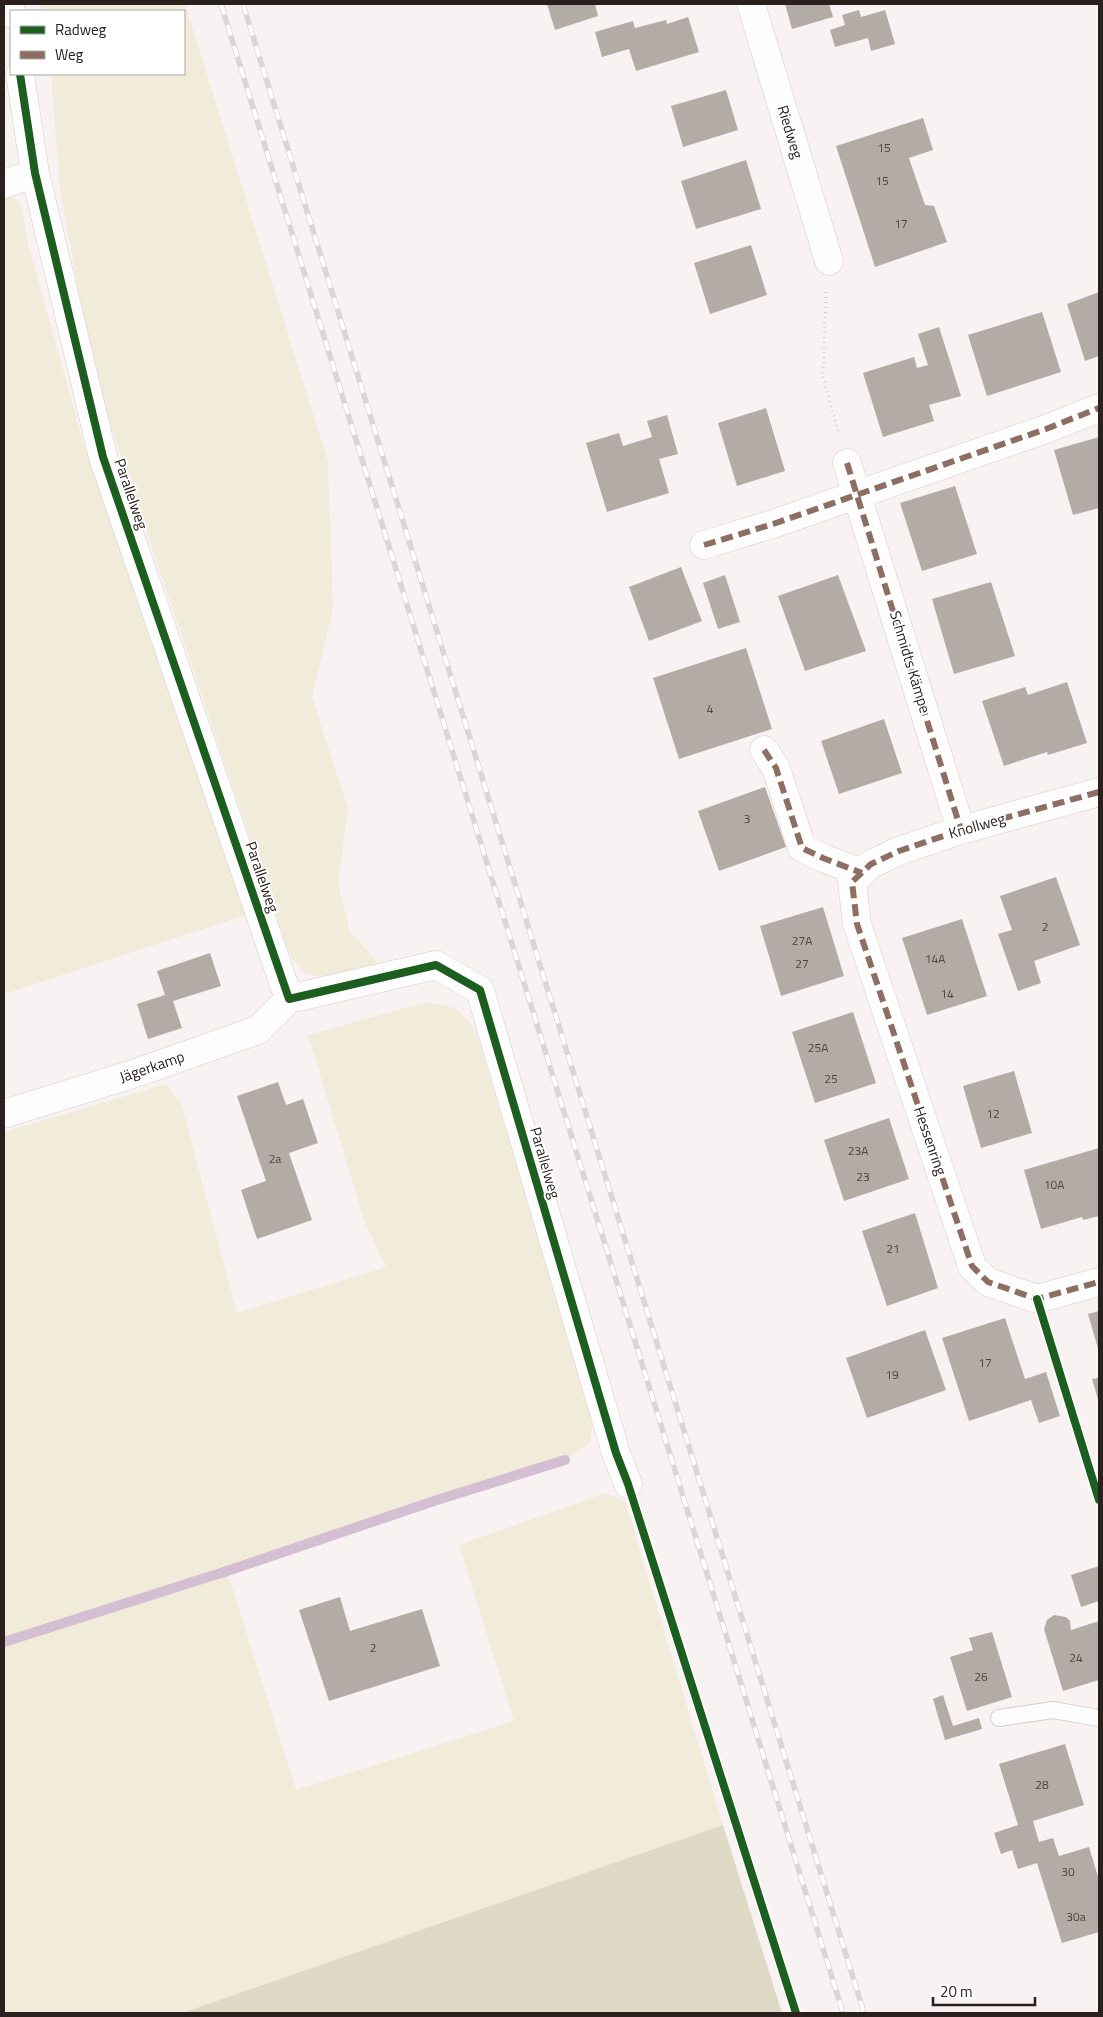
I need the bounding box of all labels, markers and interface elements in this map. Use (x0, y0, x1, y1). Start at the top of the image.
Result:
legend (10, 10, 185, 75)
text: Radweg (55, 18, 107, 41)
text: Weg (55, 43, 84, 66)
street label: Riedweg (771, 102, 810, 162)
house number: 15 (877, 138, 891, 157)
house number: 15 (875, 171, 889, 190)
house number: 17 (894, 214, 908, 233)
street label: Parallelweg (109, 455, 154, 533)
street label: Schmidts Kämpe (884, 608, 937, 716)
house number: 4 (707, 699, 714, 718)
street label: Knollweg (946, 806, 1008, 845)
house number: 3 (744, 809, 750, 828)
street label: Parallelweg (240, 838, 285, 916)
house number: 2 (1042, 917, 1048, 936)
house number: 27A (792, 931, 812, 950)
house number: 14A (925, 949, 945, 968)
house number: 27 (795, 954, 809, 973)
house number: 14 (940, 984, 954, 1003)
house number: 25A (808, 1038, 828, 1057)
street label: Jägerkamp (116, 1045, 188, 1088)
house number: 25 (824, 1069, 838, 1088)
street label: Hessenring (908, 1103, 953, 1179)
house number: 12 (986, 1104, 1000, 1123)
street label: Parallelweg (524, 1124, 567, 1202)
house number: 23A (848, 1141, 868, 1160)
house number: 2a (269, 1149, 281, 1168)
house number: 23 (856, 1167, 870, 1186)
house number: 10A (1044, 1175, 1064, 1194)
house number: 21 (886, 1239, 900, 1258)
house number: 17 (978, 1353, 992, 1372)
house number: 19 (885, 1365, 899, 1384)
house number: 2 (370, 1638, 376, 1657)
house number: 24 (1069, 1648, 1083, 1667)
house number: 26 (974, 1667, 988, 1686)
house number: 28 (1035, 1775, 1049, 1794)
house number: 30 (1061, 1862, 1075, 1881)
house number: 30a (1066, 1907, 1086, 1926)
scale bar (933, 1974, 1036, 2006)
text: 20 m (940, 1980, 973, 2003)

